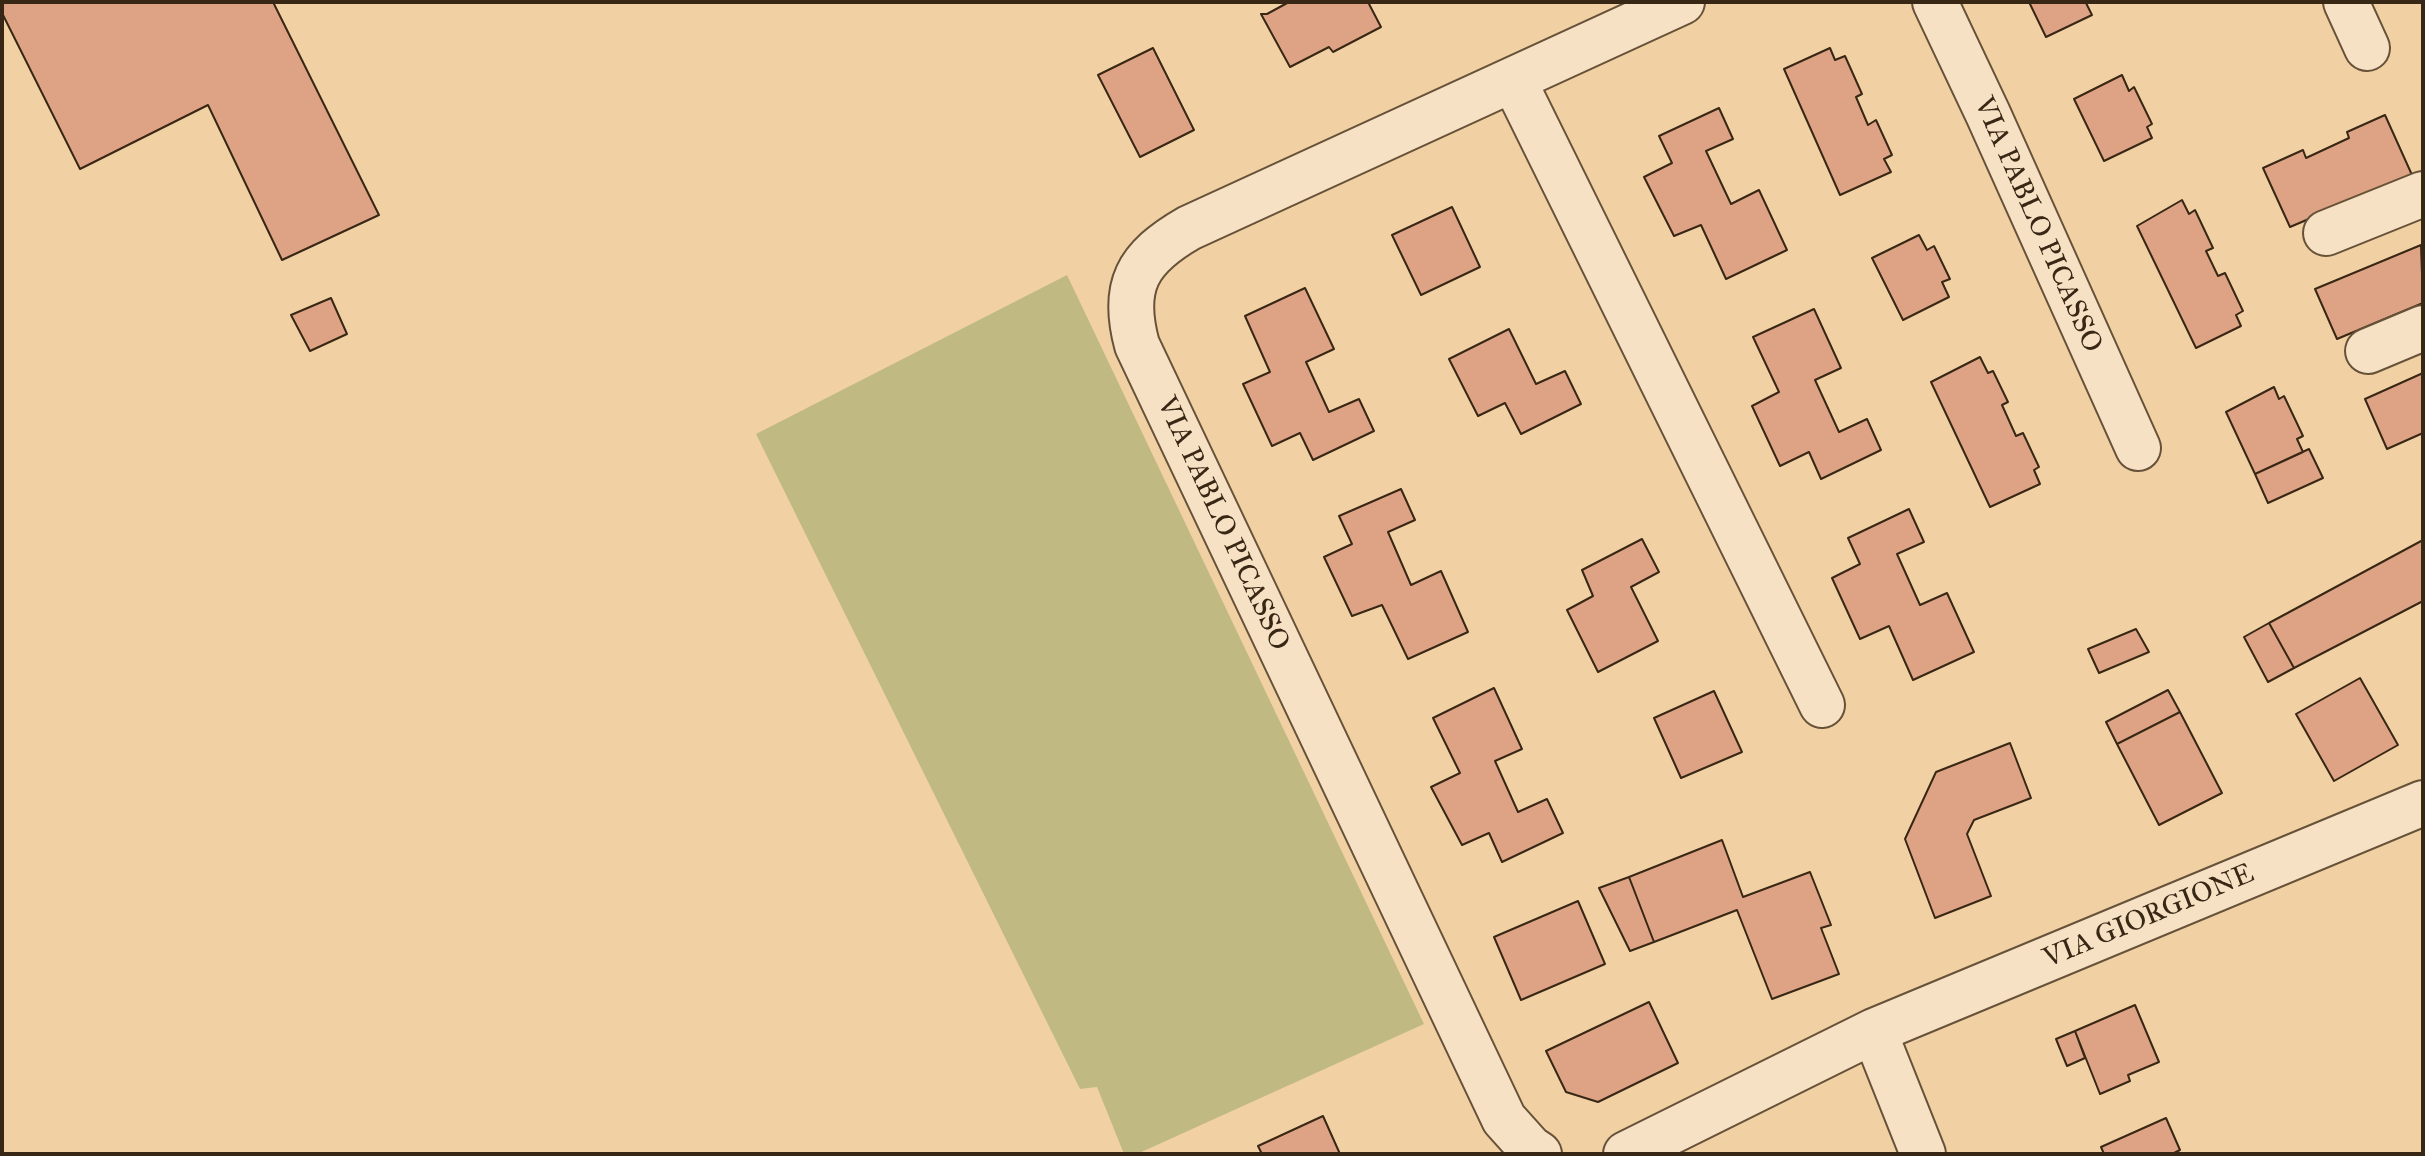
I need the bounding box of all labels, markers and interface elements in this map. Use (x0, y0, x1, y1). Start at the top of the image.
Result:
street label: VIA PABLO PICASSO (1966, 92, 2108, 358)
street label: VIA PABLO PICASSO (1148, 392, 1296, 656)
street label: VIA GIORGIONE (2039, 857, 2259, 977)

